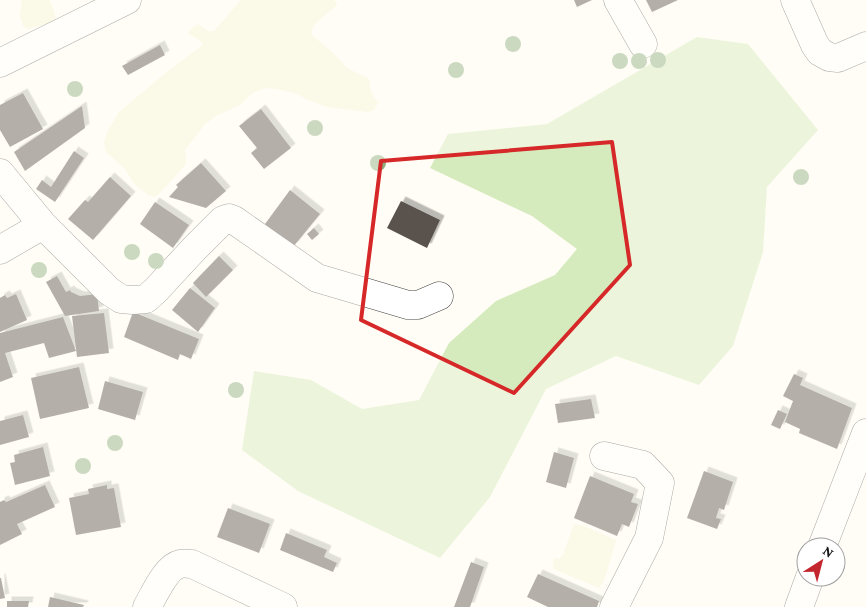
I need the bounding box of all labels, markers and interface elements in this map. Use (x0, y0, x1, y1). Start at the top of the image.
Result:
north arrow (796, 537, 846, 587)
text: N (820, 542, 838, 561)

